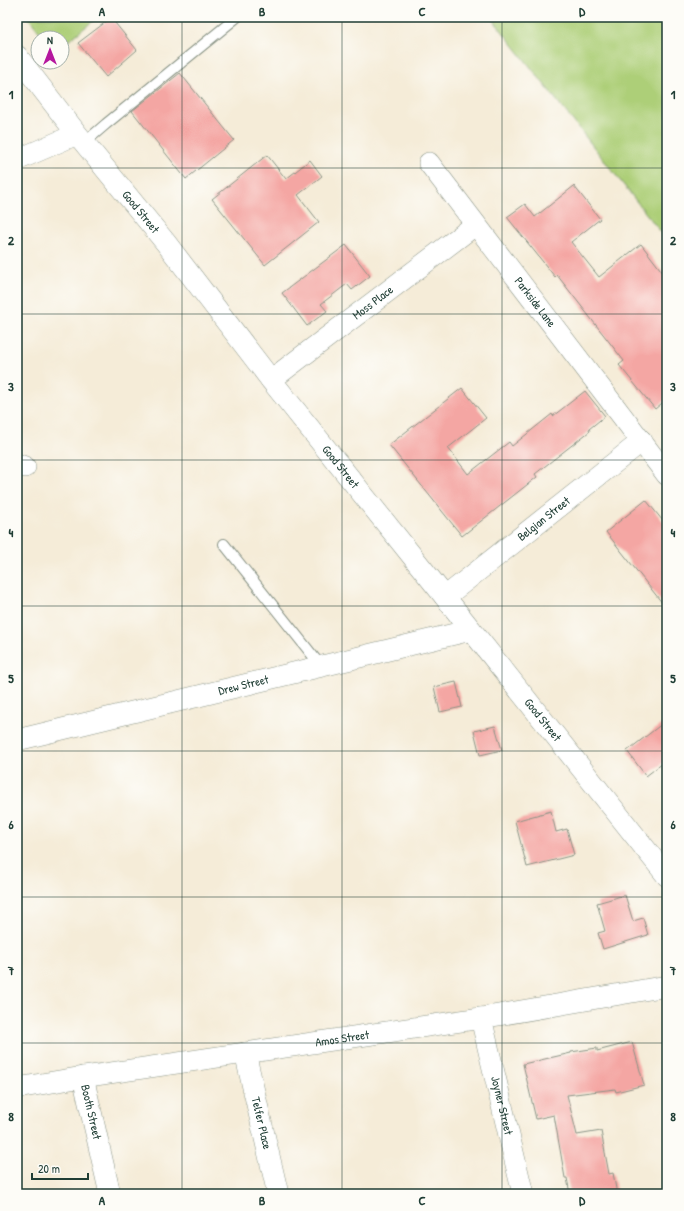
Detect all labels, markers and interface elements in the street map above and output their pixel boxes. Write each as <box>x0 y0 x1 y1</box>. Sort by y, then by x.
text: A <box>99 2 106 20</box>
text: B <box>259 2 266 20</box>
text: C <box>418 2 426 20</box>
text: D <box>579 2 586 20</box>
north arrow <box>30 30 70 70</box>
text: N <box>47 33 53 47</box>
text: 1 <box>9 85 14 103</box>
text: 1 <box>671 85 676 103</box>
street label: Good Street <box>118 187 164 237</box>
text: 2 <box>8 231 15 249</box>
text: 2 <box>670 231 677 249</box>
street label: Parkside Lane <box>511 273 560 331</box>
street label: Moss Place <box>349 281 397 323</box>
text: 3 <box>8 377 14 395</box>
text: 3 <box>670 377 676 395</box>
street label: Good Street <box>318 441 364 492</box>
street label: Belgian Street <box>513 492 574 545</box>
text: 4 <box>9 523 14 541</box>
text: 4 <box>671 523 676 541</box>
text: 5 <box>8 669 14 687</box>
text: 5 <box>670 669 676 687</box>
street label: Drew Street <box>216 670 271 699</box>
street label: Good Street <box>521 694 566 746</box>
text: 6 <box>8 815 14 833</box>
text: 6 <box>670 815 676 833</box>
text: 7 <box>7 961 15 979</box>
text: 7 <box>669 961 677 979</box>
street label: Amos Street <box>314 1026 371 1050</box>
street label: Joyner Street <box>487 1074 518 1137</box>
street label: Booth Street <box>77 1083 106 1142</box>
street label: Telfer Place <box>248 1095 276 1151</box>
text: 8 <box>8 1107 14 1125</box>
text: 8 <box>670 1107 676 1125</box>
scale bar <box>32 1155 88 1181</box>
text: 20 m <box>38 1160 60 1177</box>
text: A <box>99 1191 106 1209</box>
text: B <box>259 1191 266 1209</box>
text: C <box>418 1191 426 1209</box>
text: D <box>579 1191 586 1209</box>

